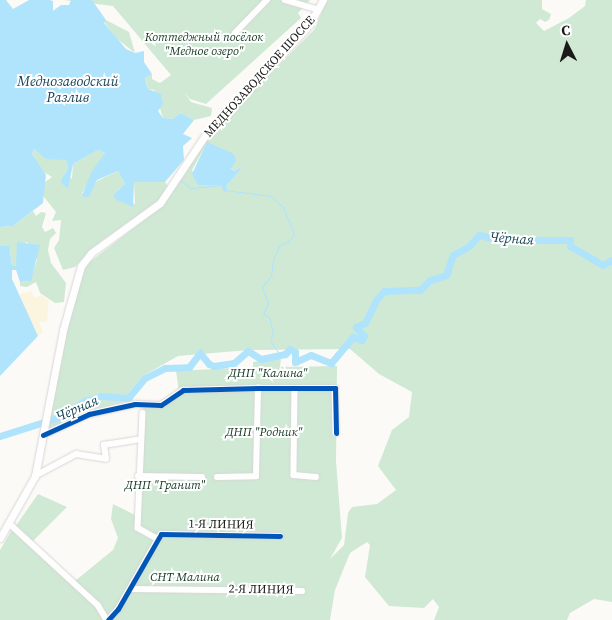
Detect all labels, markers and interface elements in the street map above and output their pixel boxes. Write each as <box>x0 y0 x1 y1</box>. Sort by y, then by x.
street label: МЕДНОЗАВОДСКОЕ ШОССЕ <box>202 13 318 141</box>
north arrow <box>542 20 592 70</box>
text: С <box>560 20 571 40</box>
park label: Коттеджный посёлок "Медное озеро" <box>145 31 263 59</box>
water label: Меднозаводский Разлив <box>17 73 119 105</box>
water label: Чёрная <box>489 228 535 248</box>
park label: ДНП "Калина" <box>228 367 308 381</box>
water label: Чёрная <box>53 391 101 425</box>
park label: ДНП "Родник" <box>225 426 303 440</box>
park label: ДНП "Гранит" <box>125 479 205 493</box>
street label: 1-Я ЛИНИЯ <box>188 517 254 533</box>
park label: СНТ Малина <box>150 571 220 585</box>
street label: 2-Я ЛИНИЯ <box>228 582 294 598</box>

